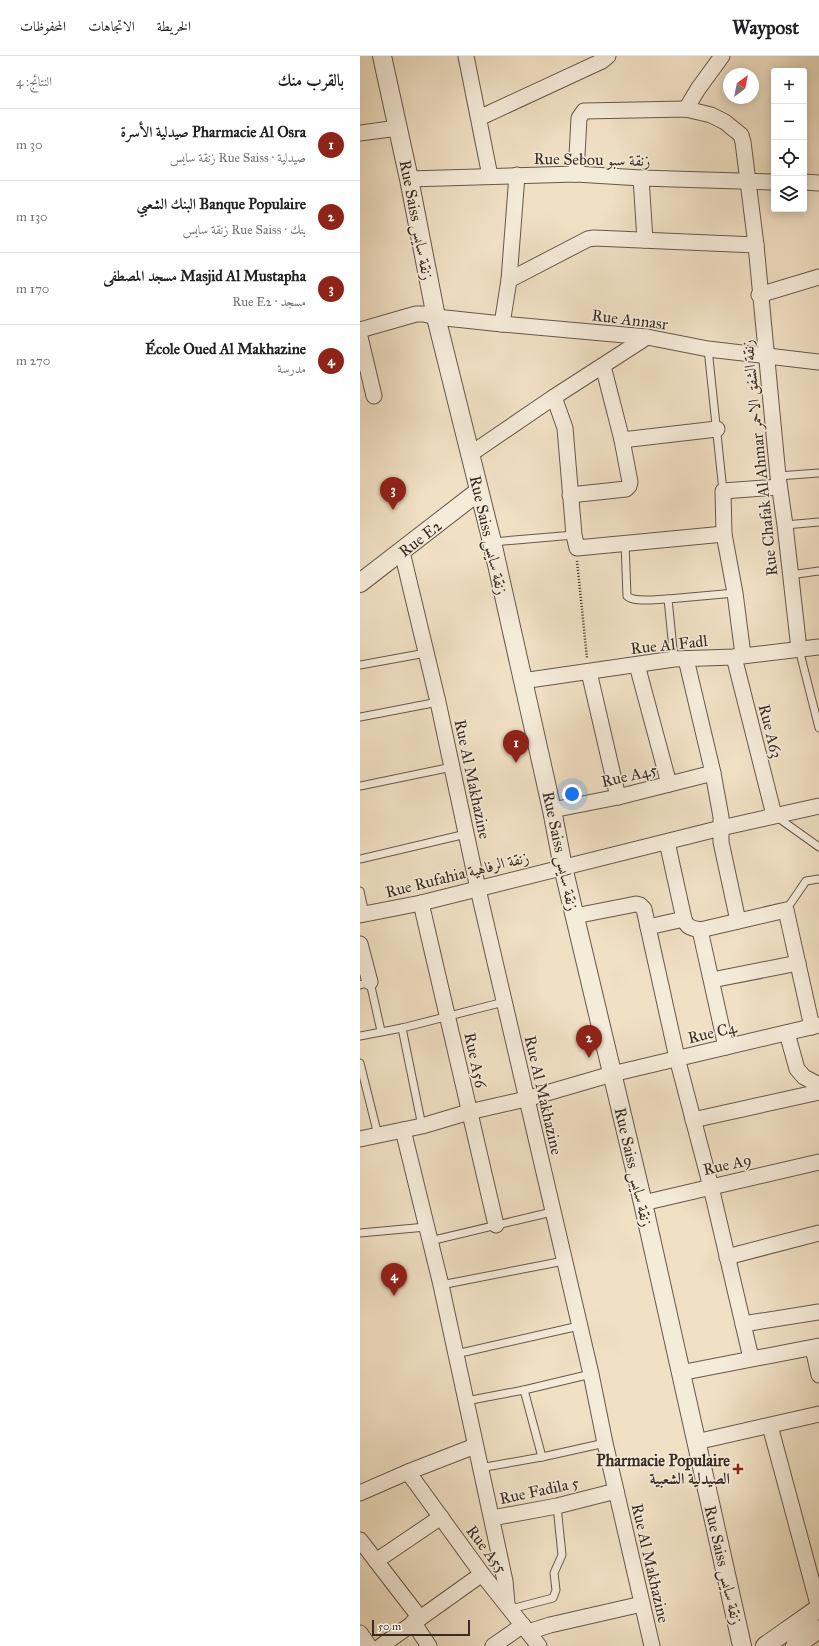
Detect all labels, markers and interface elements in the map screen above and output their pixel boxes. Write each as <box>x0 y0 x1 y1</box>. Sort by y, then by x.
text: Waypost <box>732 16 799 39</box>
text: المحفوظات <box>20 18 66 35</box>
text: الاتجاهات <box>88 18 135 35</box>
text: الخريطة <box>157 18 191 35</box>
north arrow <box>723 68 759 104</box>
map controls <box>771 68 807 212</box>
button: + <box>771 68 807 104</box>
text: بالقرب منك <box>278 70 344 91</box>
text: النتائج: 4 <box>16 74 52 90</box>
button: − <box>771 104 807 140</box>
text: Pharmacie Al Osra صيدلية الأسرة <box>121 123 306 141</box>
text: 30 m <box>16 137 43 153</box>
text: 1 <box>328 137 334 153</box>
button: locate <box>771 140 807 176</box>
street label: Rue Sebou زنقة سبو <box>533 149 651 171</box>
text: صيدلية · Rue Saiss زنقة سايس <box>170 150 306 166</box>
street label: Rue Saiss زنقة سايس <box>395 158 437 282</box>
button: layers <box>771 176 807 212</box>
text: Banque Populaire البنك الشعبي <box>137 195 306 213</box>
text: 130 m <box>16 209 48 225</box>
text: 2 <box>328 209 334 225</box>
text: بنك · Rue Saiss زنقة سايس <box>182 222 306 238</box>
text: Masjid Al Mustapha مسجد المصطفى <box>103 267 306 285</box>
text: 170 m <box>16 281 49 297</box>
text: 3 <box>328 281 334 297</box>
text: مسجد · Rue E2 <box>232 294 306 310</box>
street label: Rue Annasr <box>591 305 669 334</box>
street label: Rue Chafak Al Ahmar زنقة الشفق الاحمر <box>738 339 782 577</box>
text: École Oued Al Makhazine <box>145 340 306 358</box>
text: 270 m <box>16 353 50 369</box>
text: 4 <box>327 353 335 369</box>
text: مدرسة <box>277 361 306 377</box>
street label: Rue Saiss زنقة سايس <box>465 474 511 597</box>
pin: 3 <box>380 477 406 510</box>
street label: Rue E2 <box>395 516 446 561</box>
street label: Rue Al Fadl <box>630 631 709 658</box>
street label: Rue A63 <box>755 702 786 760</box>
street label: Rue Al Makhazine <box>451 718 495 841</box>
pin: 1 <box>503 730 529 763</box>
street label: Rue A45 <box>599 760 660 791</box>
your location <box>562 784 582 804</box>
street label: Rue Saiss زنقة سايس <box>538 790 582 913</box>
street label: Rue Rufahia زنقة الرفاهية <box>383 847 531 902</box>
street label: Rue C4 <box>686 1017 739 1047</box>
pin: 2 <box>576 1025 602 1058</box>
street label: Rue A56 <box>460 1031 491 1090</box>
street label: Rue Al Makhazine <box>521 1034 567 1157</box>
street label: Rue Saiss زنقة سايس <box>610 1106 656 1229</box>
street label: Rue A9 <box>701 1150 753 1179</box>
pin: 4 <box>381 1263 407 1296</box>
place label: Pharmacie Populaire الصيدلية الشعبية <box>596 1451 730 1488</box>
marker: Pharmacie Populaire الصيدلية الشعبية <box>733 1464 743 1474</box>
street label: Rue Fadila 5 <box>498 1473 581 1508</box>
street label: Rue Al Makhazine <box>628 1502 674 1625</box>
street label: Rue Saiss زنقة سايس <box>700 1504 746 1627</box>
street label: Rue A55 <box>462 1521 511 1578</box>
scale bar <box>372 1618 470 1637</box>
text: 50 m <box>378 1620 401 1633</box>

